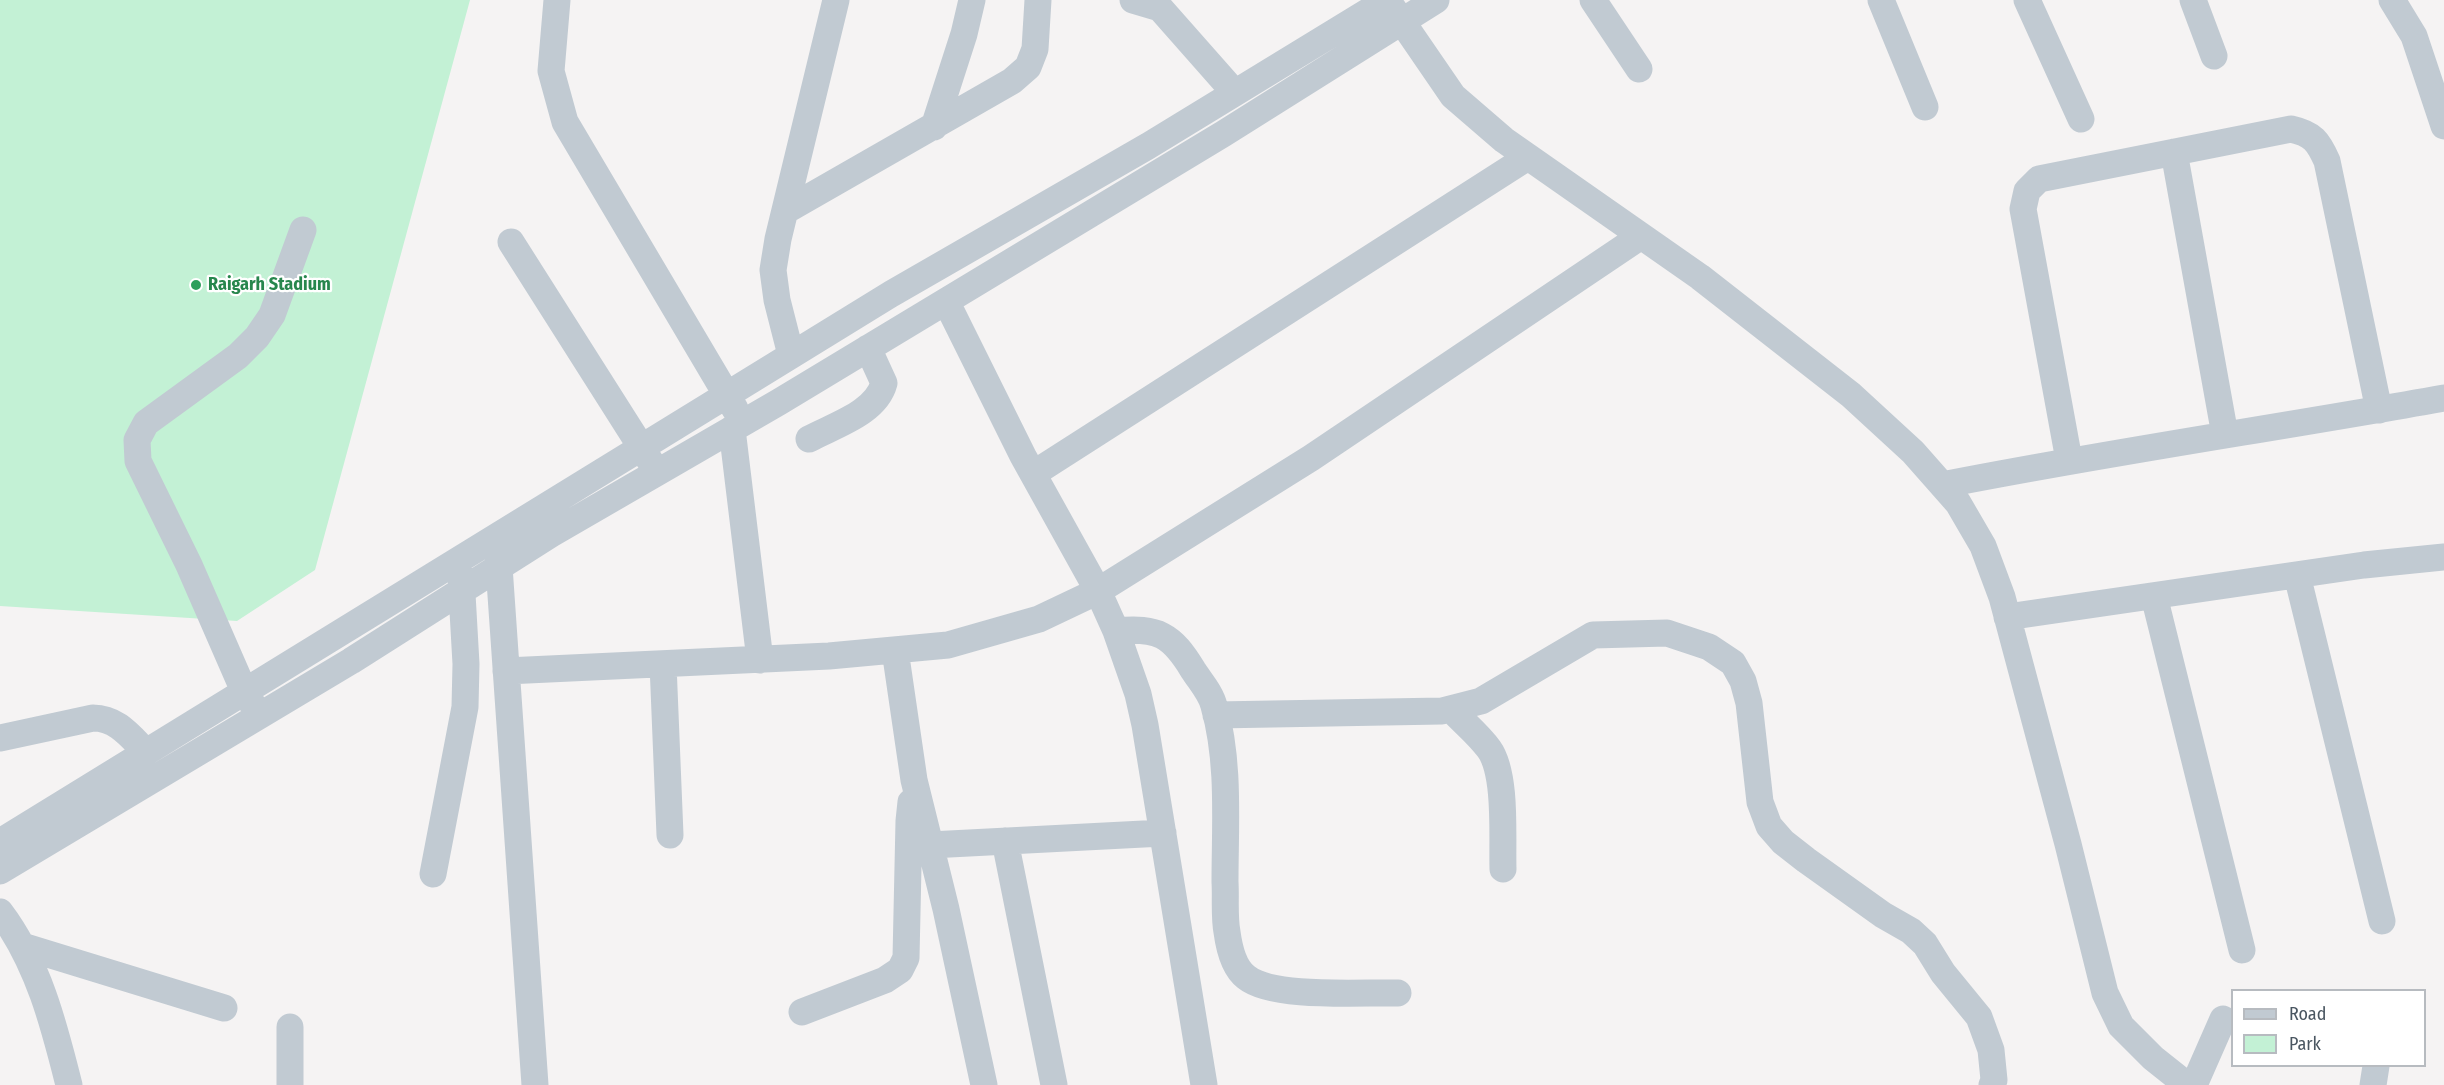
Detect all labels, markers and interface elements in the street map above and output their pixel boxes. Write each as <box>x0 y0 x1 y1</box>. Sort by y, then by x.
place label: Raigarh Stadium <box>208 274 331 296</box>
marker: Raigarh Stadium <box>189 278 203 292</box>
legend <box>2231 989 2426 1067</box>
text: Road <box>2289 1003 2326 1025</box>
text: Park <box>2289 1033 2321 1055</box>

